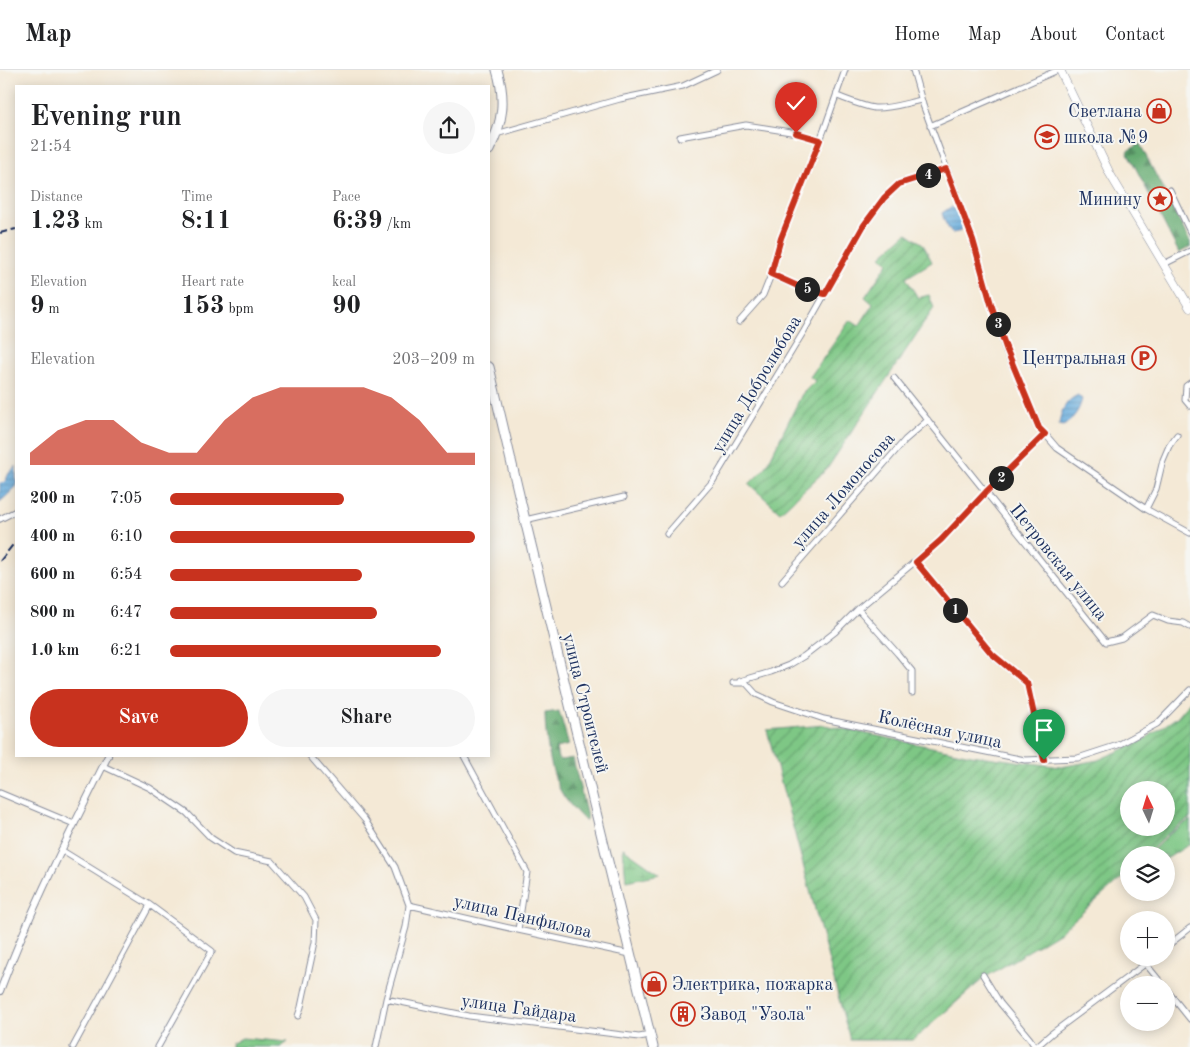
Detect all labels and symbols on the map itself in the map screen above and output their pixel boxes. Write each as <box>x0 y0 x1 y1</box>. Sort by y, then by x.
pin <box>775 82 817 133</box>
shop icon: Светлана <box>1146 98 1172 124</box>
place label: Светлана <box>1068 103 1142 121</box>
school or university icon: школа №9 <box>1034 124 1060 150</box>
place label: школа №9 <box>1064 129 1148 147</box>
pin: 4 <box>916 162 940 188</box>
place icon: Минину <box>1147 186 1173 212</box>
place label: Минину <box>1078 191 1142 209</box>
pin: 5 <box>794 276 820 302</box>
pin: 3 <box>986 312 1010 336</box>
street label: улица Добролюбова <box>709 313 805 456</box>
parking icon: Центральная <box>1131 345 1157 371</box>
place label: Центральная <box>1022 350 1126 368</box>
street label: улица Ломоносова <box>789 429 899 552</box>
pin: 2 <box>988 466 1014 490</box>
street label: Петровская улица <box>1006 501 1111 624</box>
pin: 1 <box>942 598 968 622</box>
street label: улица Строителей <box>559 631 611 775</box>
street label: Колёсная улица <box>876 708 1004 752</box>
pin <box>1023 709 1065 760</box>
north arrow <box>1120 781 1175 836</box>
street label: улица Панфилова <box>452 892 594 943</box>
shop icon: Электрика, пожарка <box>641 971 667 997</box>
place label: Электрика, пожарка <box>672 976 833 994</box>
street label: улица Гайдара <box>460 992 578 1026</box>
building icon: Завод "Узола" <box>670 1001 696 1027</box>
place label: Завод "Узола" <box>700 1006 812 1024</box>

